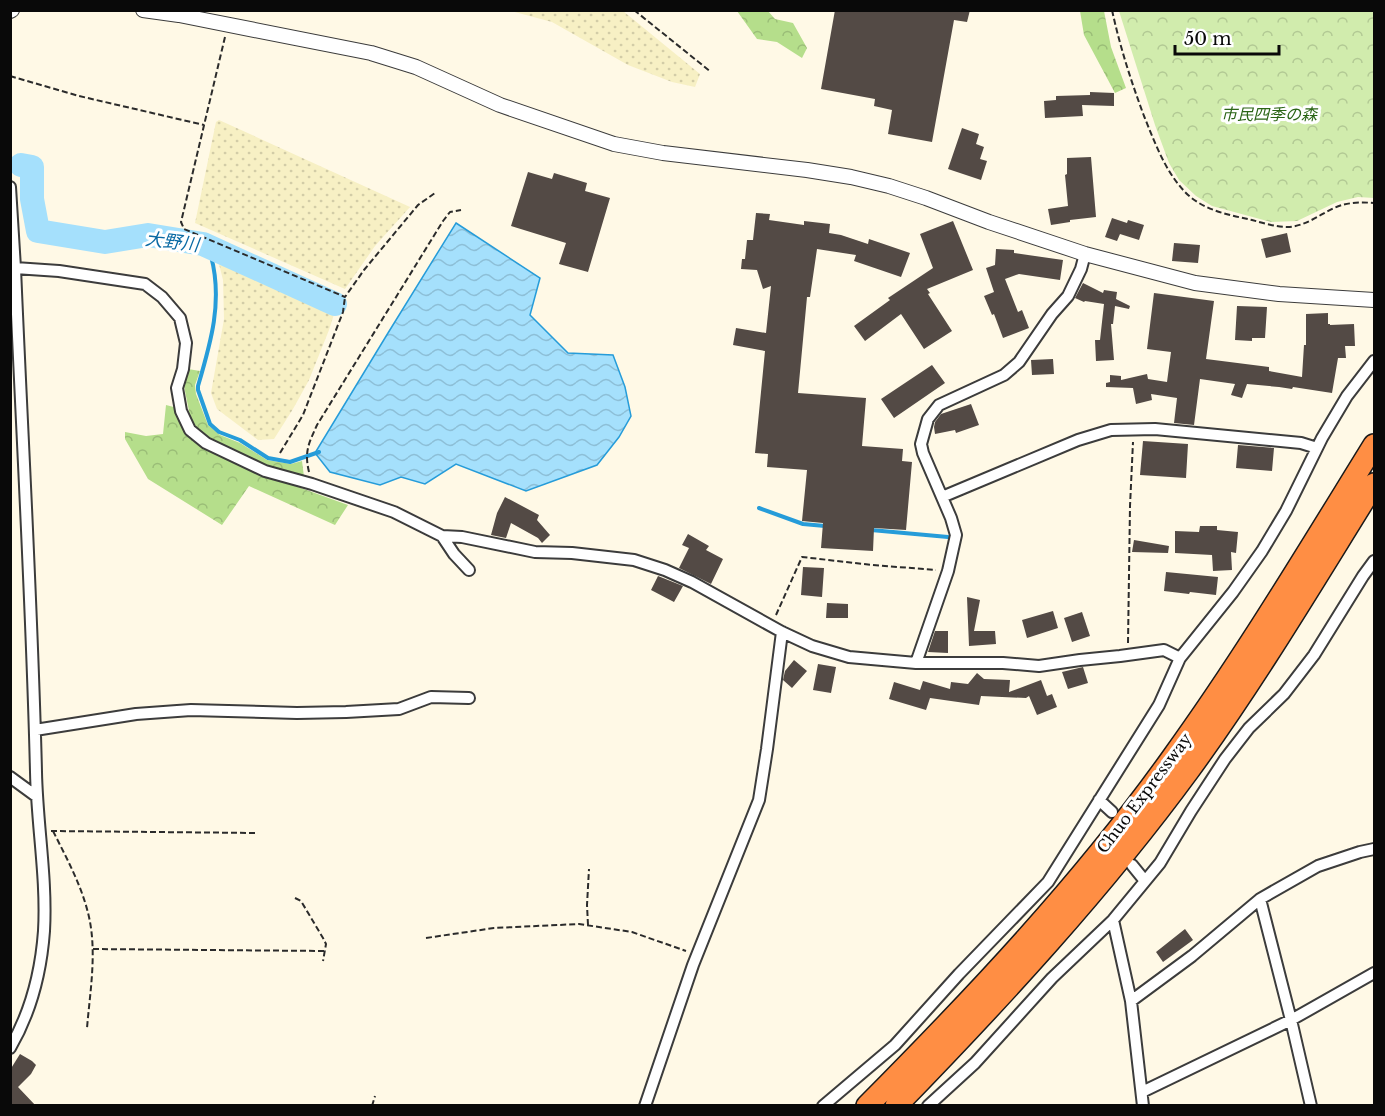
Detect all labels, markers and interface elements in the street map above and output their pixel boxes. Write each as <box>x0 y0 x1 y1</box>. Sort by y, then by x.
scale bar <box>1175 18 1278 56</box>
text: 50 m <box>1184 28 1232 50</box>
park label: 市民四季の森 <box>1221 104 1319 124</box>
water label: 大野川 <box>144 228 202 256</box>
street label: Chuo Expressway <box>1092 728 1196 857</box>

